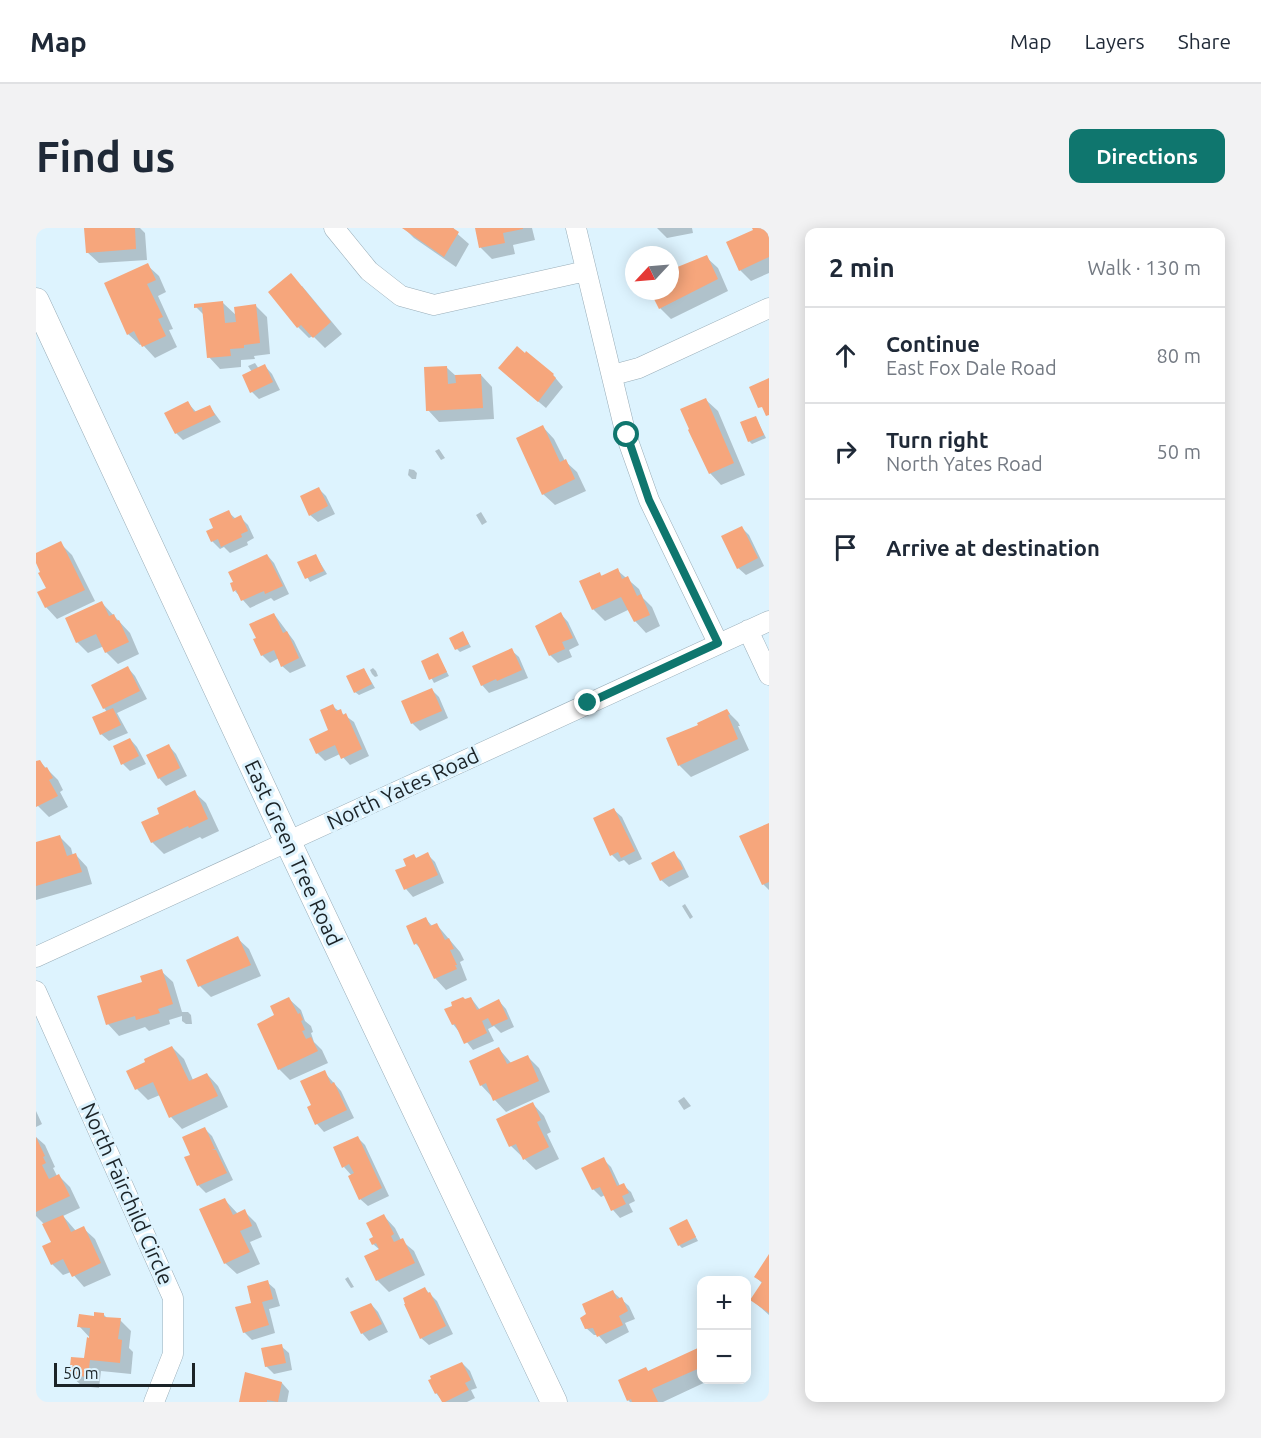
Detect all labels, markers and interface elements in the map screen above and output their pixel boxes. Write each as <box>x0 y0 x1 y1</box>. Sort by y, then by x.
text: Map <box>30 26 87 57</box>
text: Map <box>1010 29 1051 53</box>
text: Layers <box>1084 29 1145 53</box>
text: Share <box>1178 29 1231 53</box>
button: Directions <box>1069 129 1225 183</box>
text: Find us <box>36 133 175 180</box>
north arrow <box>625 246 679 300</box>
text: 2 min <box>829 253 895 282</box>
text: Walk · 130 m <box>1088 256 1201 279</box>
text: Continue <box>886 331 980 356</box>
icon: ahead <box>829 339 862 372</box>
text: 80 m <box>1157 344 1201 367</box>
text: East Fox Dale Road <box>886 356 1057 379</box>
route start <box>613 421 639 447</box>
text: Turn right <box>886 427 988 452</box>
icon: right <box>829 435 862 468</box>
text: 50 m <box>1157 440 1201 463</box>
text: North Yates Road <box>886 452 1043 475</box>
icon: arrive <box>829 531 862 564</box>
text: Arrive at destination <box>886 535 1100 560</box>
route end <box>574 689 600 715</box>
street label: North Yates Road <box>323 742 482 834</box>
street label: East Green Tree Road <box>240 756 347 949</box>
street label: North Fairchild Circle <box>77 1099 179 1288</box>
map controls <box>697 1276 751 1384</box>
button: + <box>697 1276 751 1330</box>
button: − <box>697 1330 751 1384</box>
scale bar <box>54 1360 195 1388</box>
text: 50 m <box>63 1364 99 1382</box>

